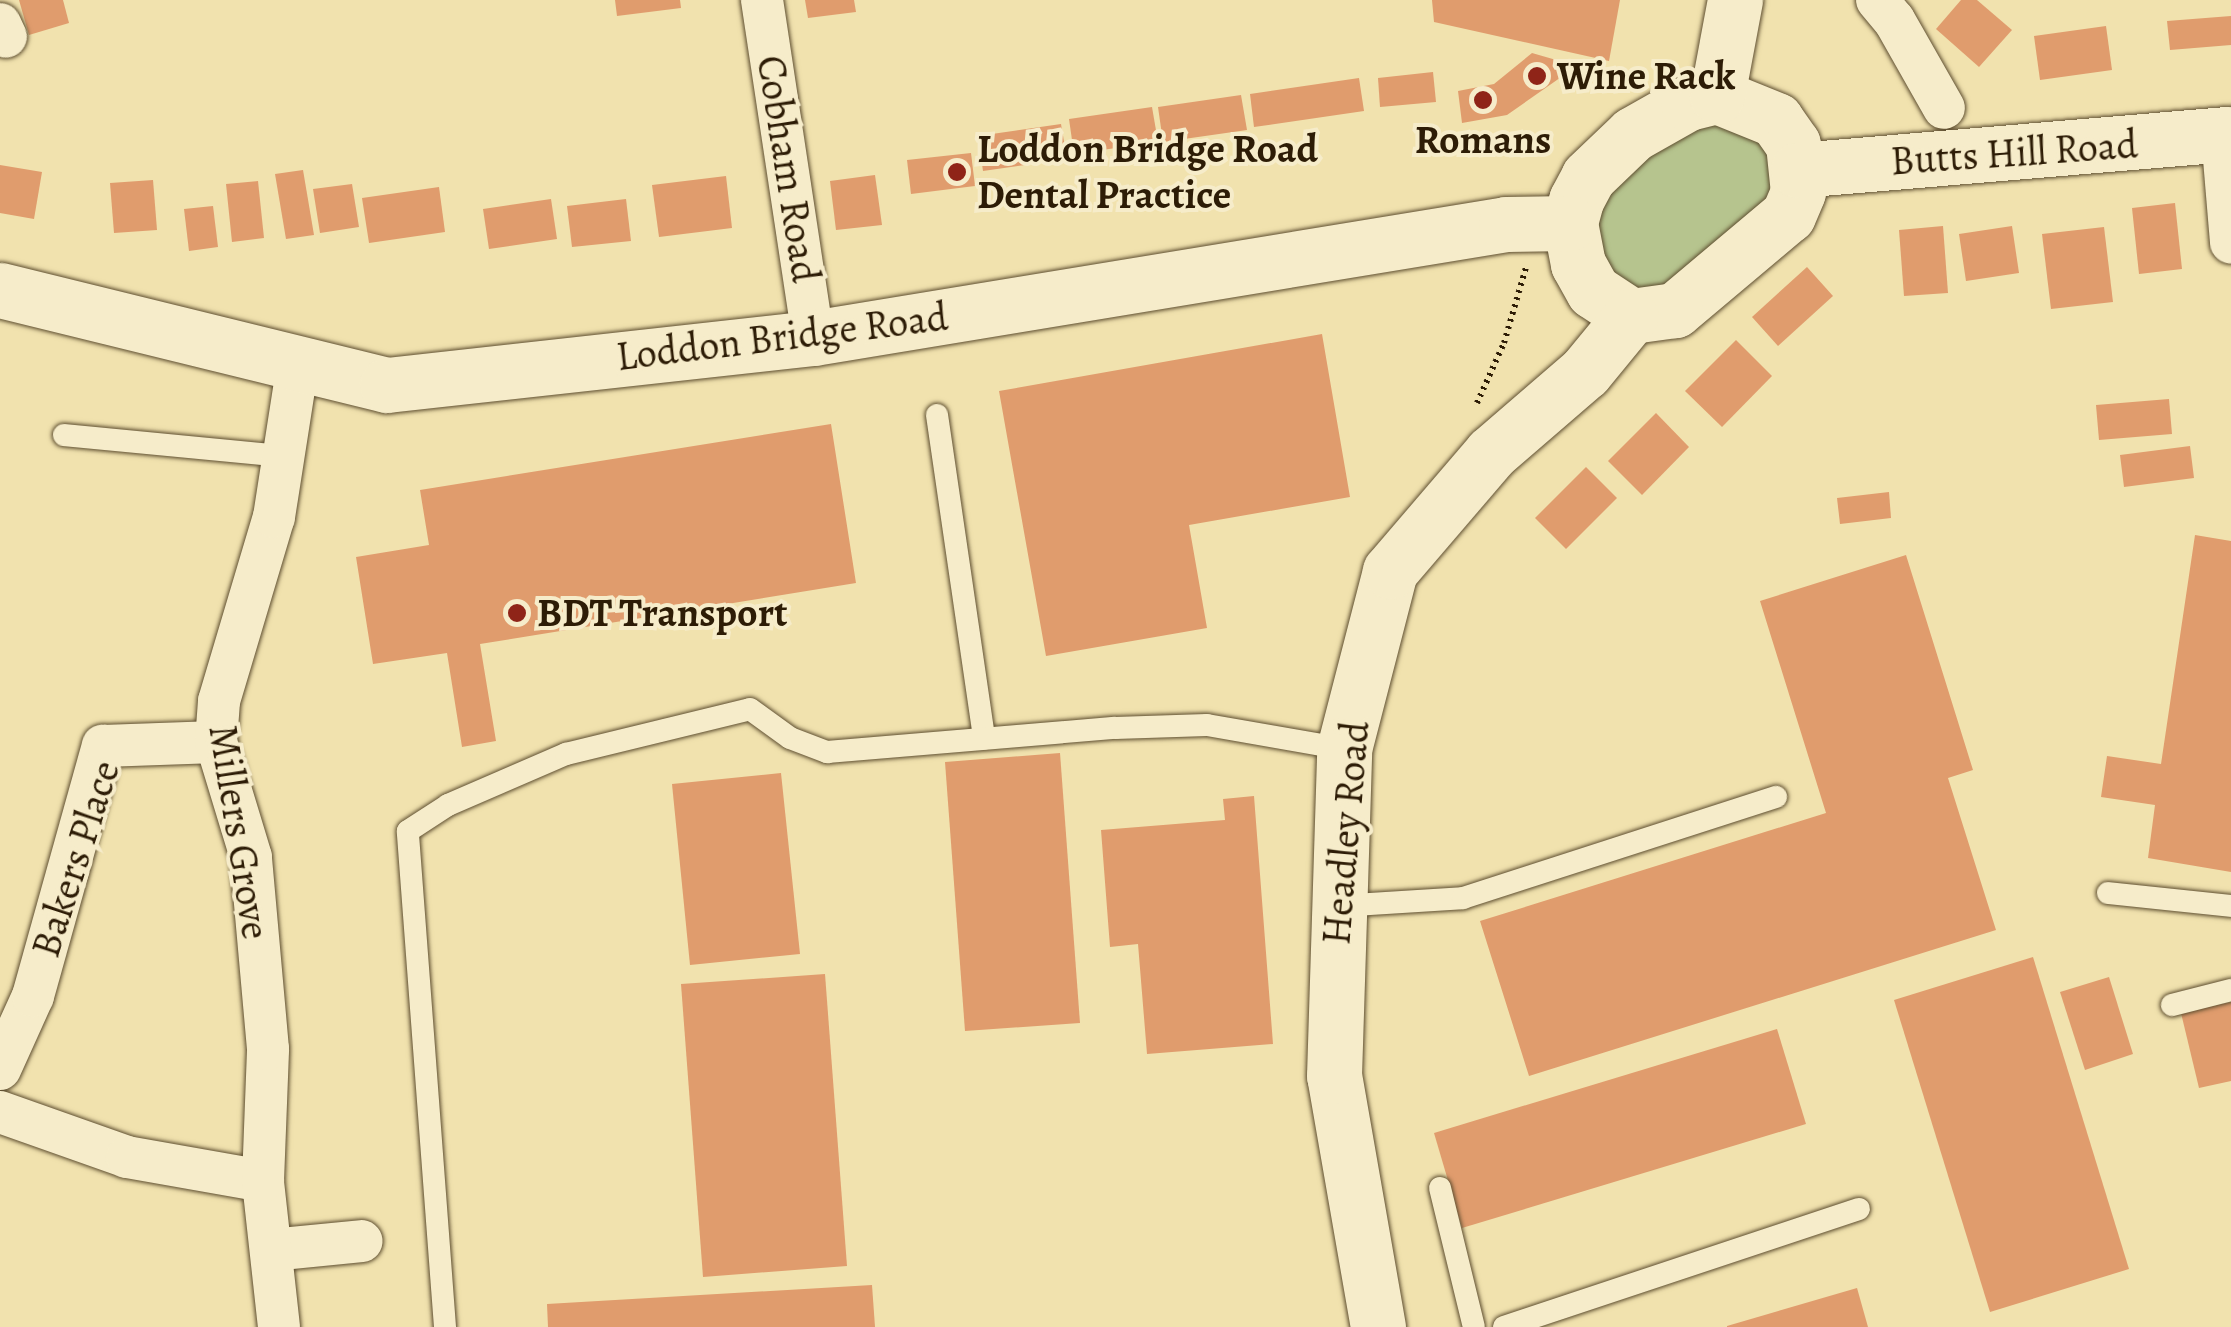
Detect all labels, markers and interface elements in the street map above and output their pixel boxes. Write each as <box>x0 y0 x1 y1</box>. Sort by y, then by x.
street label: Cobham Road <box>746 52 830 286</box>
place label: Wine Rack <box>1557 52 1735 100</box>
marker: Wine Rack <box>1526 65 1548 87</box>
marker: Romans <box>1472 89 1494 111</box>
place label: Romans <box>1415 116 1551 164</box>
street label: Butts Hill Road <box>1889 120 2139 186</box>
place label: Loddon Bridge Road Dental Practice <box>977 125 1318 219</box>
marker: Loddon Bridge Road Dental Practice <box>946 161 968 183</box>
street label: Loddon Bridge Road <box>613 293 951 381</box>
place label: BDT Transport <box>537 589 787 637</box>
marker: BDT Transport <box>506 602 528 624</box>
street label: Headley Road <box>1312 719 1380 947</box>
street label: Millers Grove <box>198 721 280 943</box>
street label: Bakers Place <box>22 755 130 963</box>

